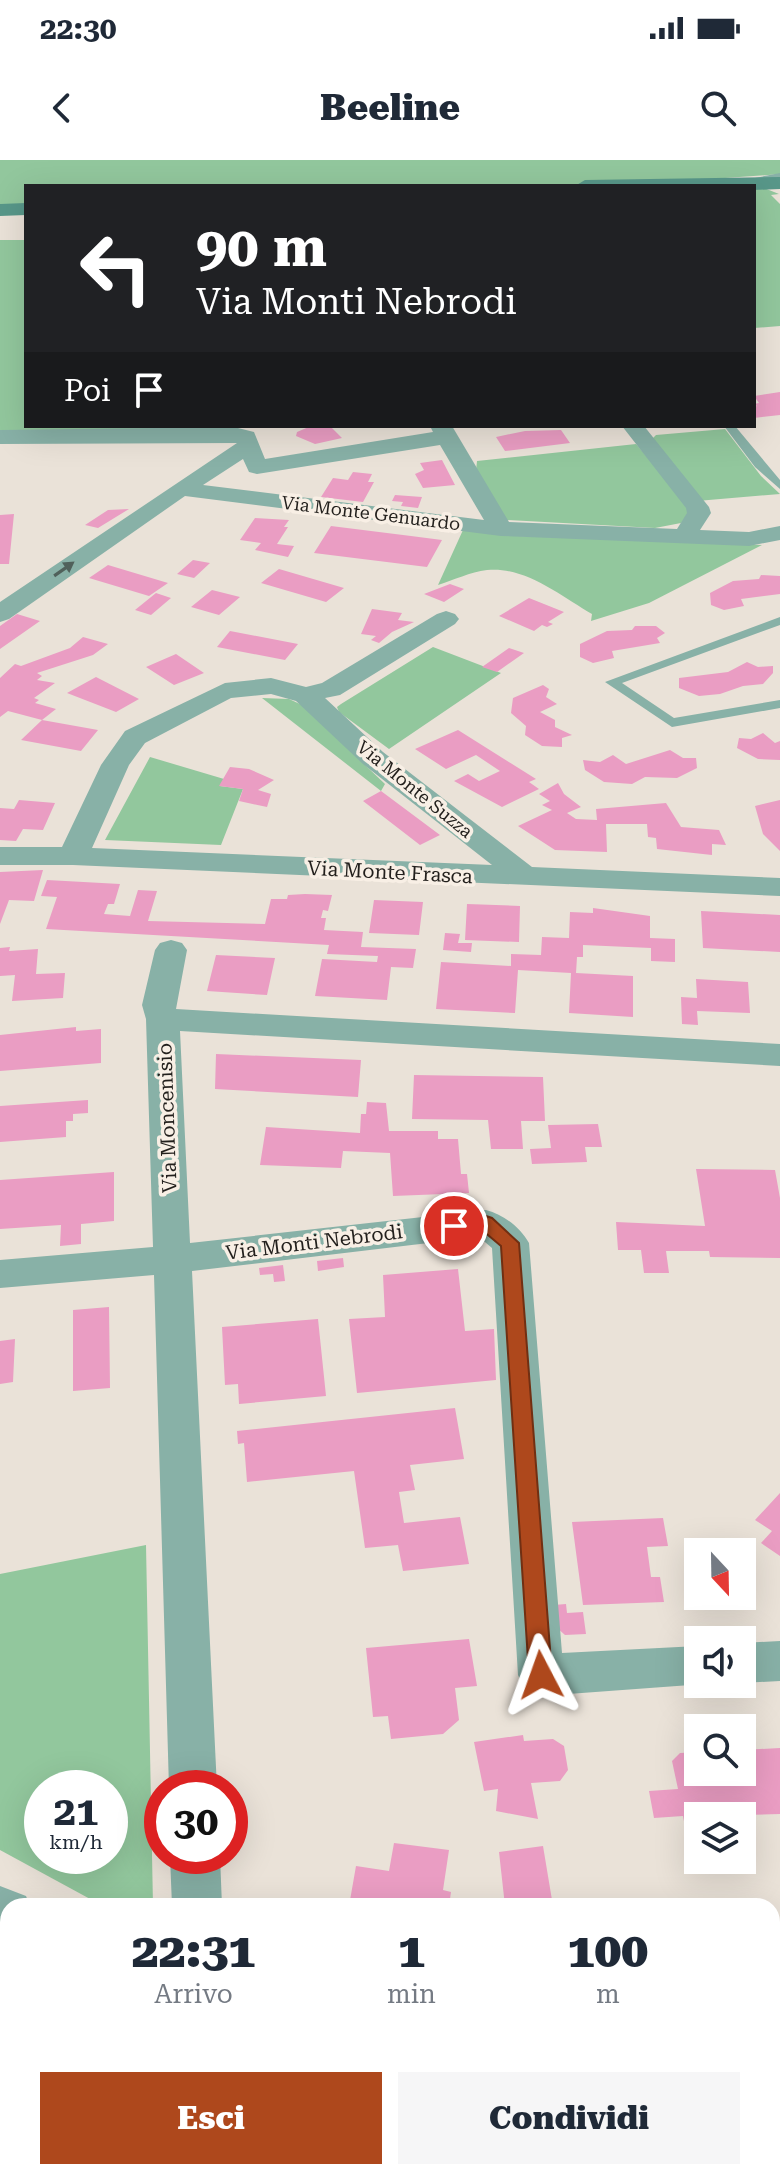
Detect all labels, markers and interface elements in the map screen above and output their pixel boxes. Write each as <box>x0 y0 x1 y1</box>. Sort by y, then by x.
text: 22:30 <box>40 11 117 46</box>
icon: back <box>40 86 84 130</box>
icon: search <box>696 86 740 130</box>
text: Beeline <box>320 87 460 129</box>
text: 90 m <box>196 214 327 280</box>
icon: left <box>64 216 168 320</box>
text: Via Monti Nebrodi <box>196 281 517 323</box>
icon: arrive <box>127 368 171 412</box>
text: Poi <box>64 373 111 408</box>
street label: Via Monte Genuardo <box>281 492 461 534</box>
one-way arrow <box>54 562 75 577</box>
street label: Via Monte Suzza <box>353 736 477 842</box>
street label: Via Monte Frasca <box>307 856 474 888</box>
street label: Via Moncenisio <box>152 1043 182 1193</box>
pin <box>420 1192 488 1260</box>
icon: arrive <box>432 1204 476 1248</box>
street label: Via Monti Nebrodi <box>224 1219 404 1265</box>
north arrow <box>684 1538 756 1610</box>
map controls <box>684 1538 756 1874</box>
button: sound <box>684 1626 756 1698</box>
position arrow <box>499 1633 583 1717</box>
button: search <box>684 1714 756 1786</box>
speed limit sign: 30 <box>144 1770 248 1874</box>
text: 21 <box>54 1788 98 1835</box>
button: layers <box>684 1802 756 1874</box>
text: km/h <box>49 1830 103 1854</box>
text: 22:31 <box>132 1923 255 1979</box>
text: 1 <box>398 1923 425 1979</box>
text: 100 <box>568 1923 648 1979</box>
text: Arrivo <box>154 1979 233 2009</box>
text: min <box>387 1979 436 2009</box>
text: m <box>596 1979 620 2009</box>
button: Esci <box>40 2072 382 2164</box>
button: Condividi <box>398 2072 740 2164</box>

